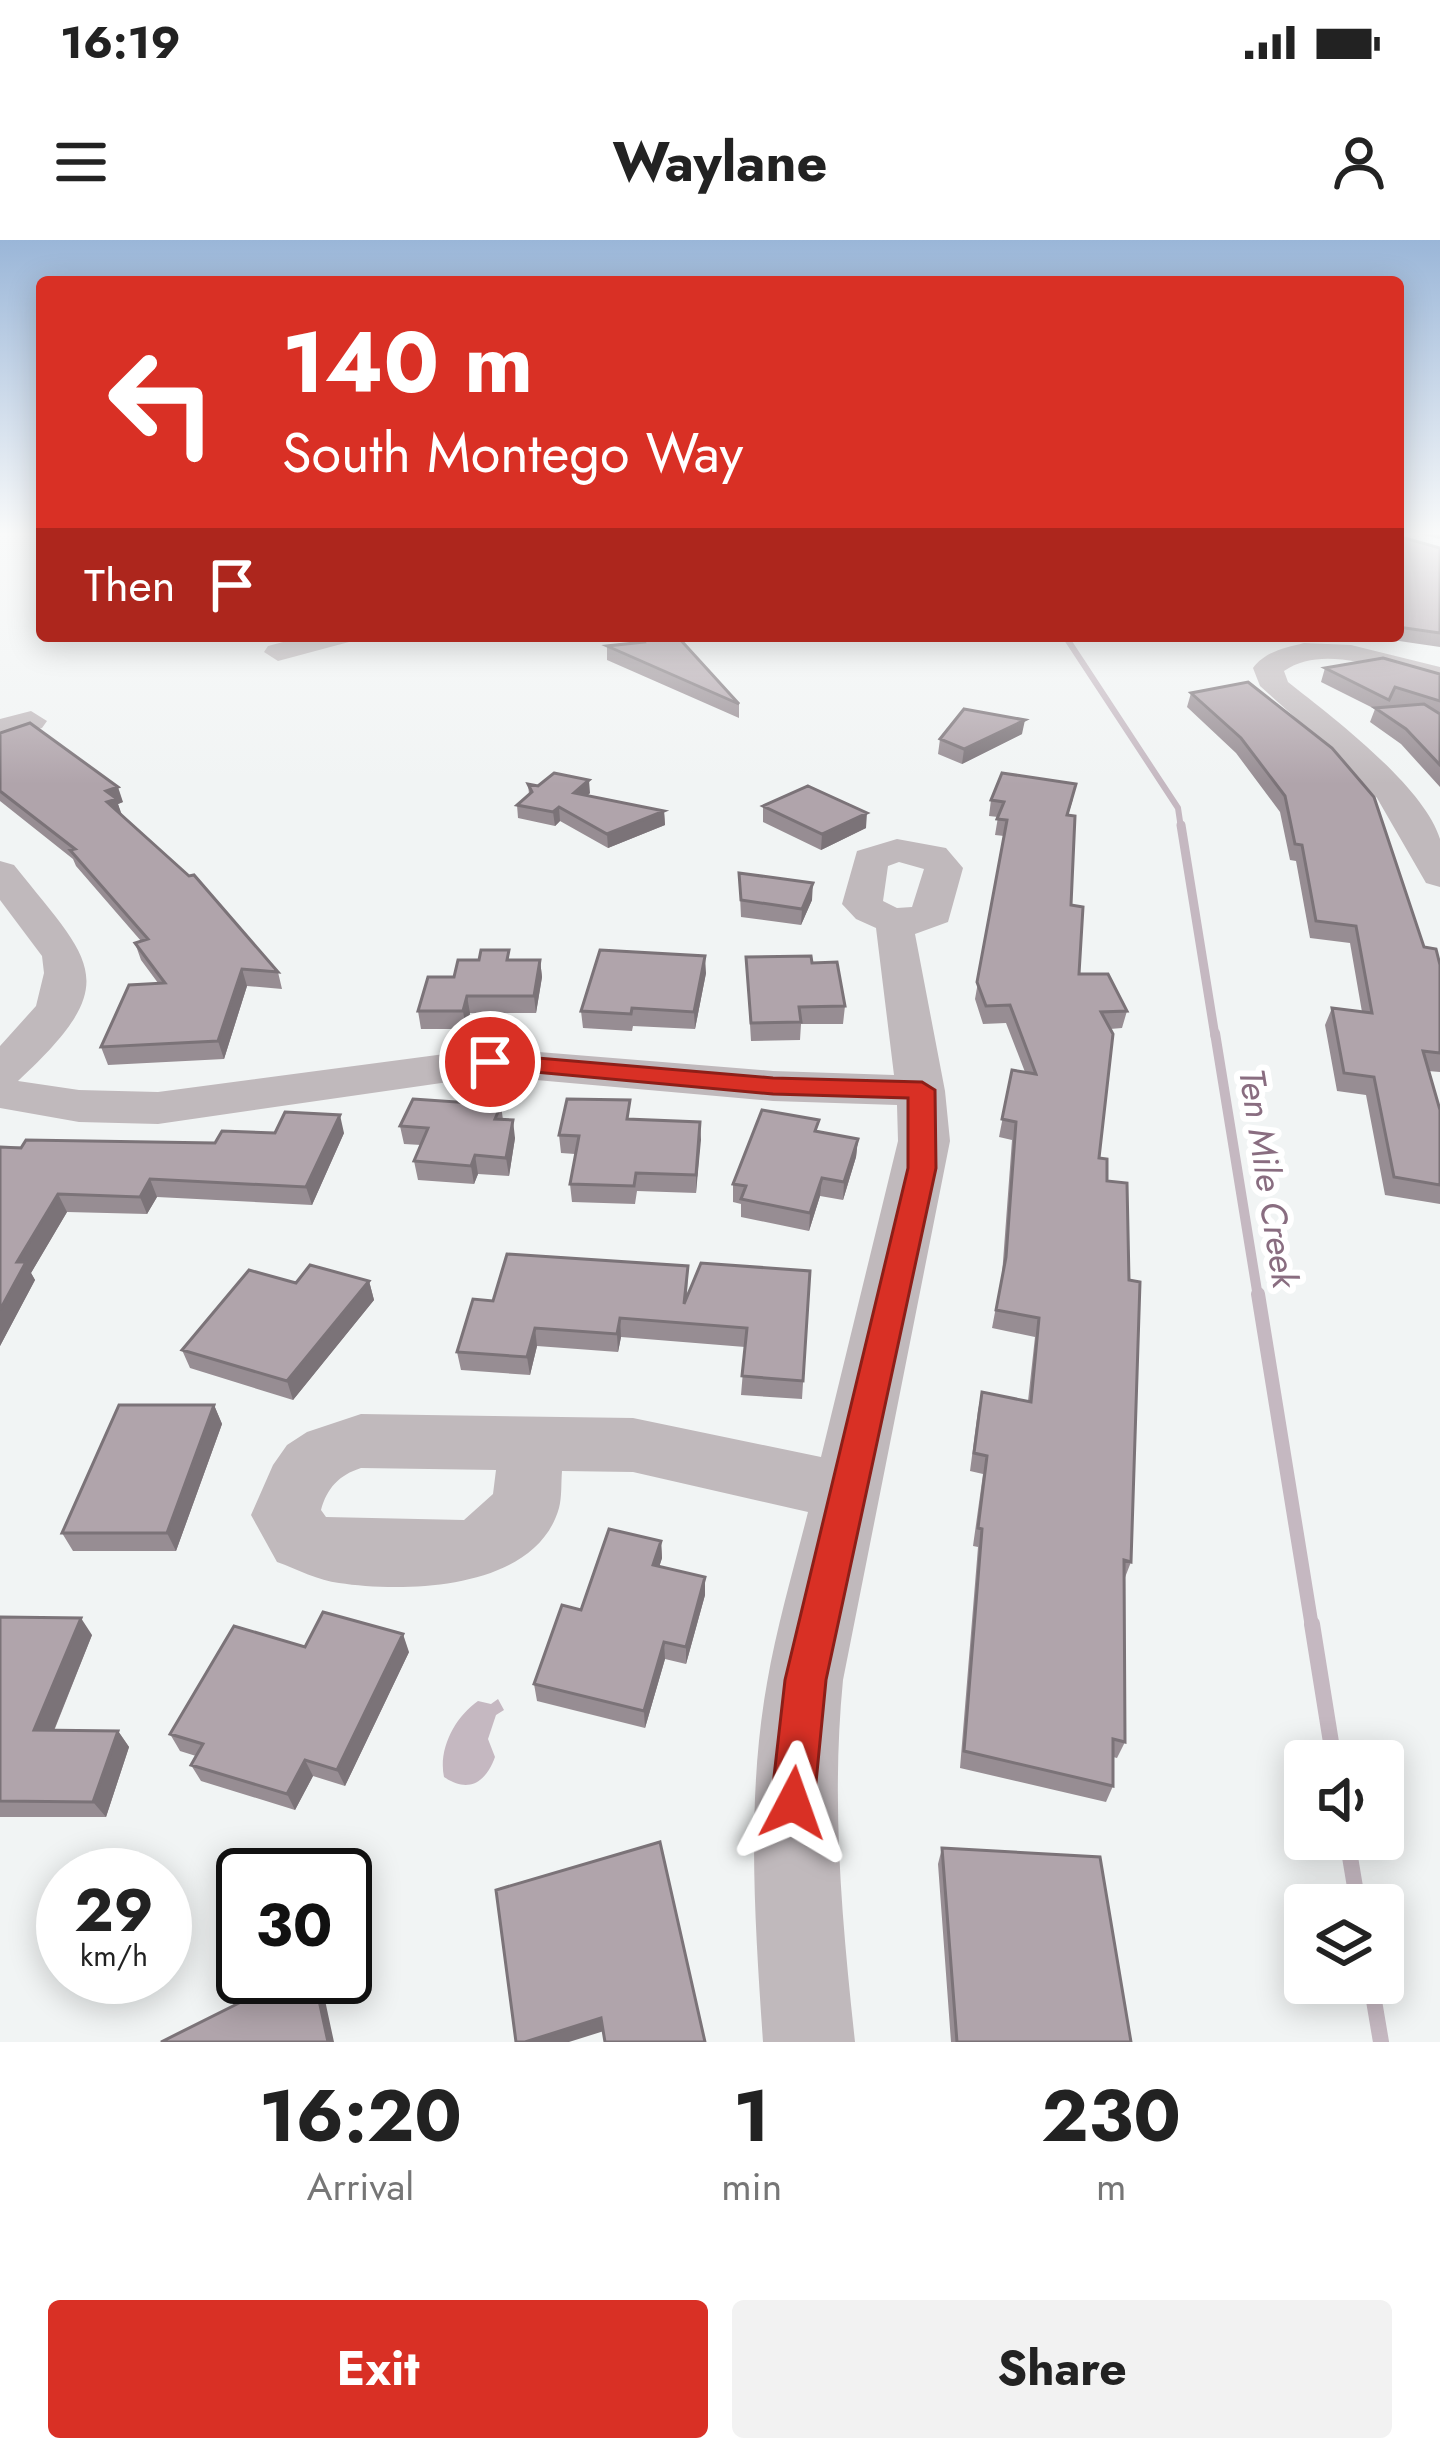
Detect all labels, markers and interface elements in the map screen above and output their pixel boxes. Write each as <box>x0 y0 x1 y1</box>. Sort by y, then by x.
text: 16:19 <box>60 10 181 75</box>
text: Waylane <box>613 123 827 201</box>
icon: menu <box>48 129 114 195</box>
icon: person <box>1326 129 1392 195</box>
text: 140 m <box>282 302 533 424</box>
icon: left <box>84 324 240 480</box>
text: South Montego Way <box>282 414 743 492</box>
icon: arrive <box>199 552 265 618</box>
text: Then <box>84 553 175 618</box>
pin <box>439 1011 541 1113</box>
icon: arrive <box>457 1029 523 1095</box>
water label: Ten Mile Creek <box>1226 1065 1312 1293</box>
position arrow <box>730 1740 856 1866</box>
map controls <box>1284 1740 1404 2004</box>
button: sound <box>1284 1740 1404 1860</box>
speed limit sign: 30 <box>216 1848 372 2004</box>
text: 29 <box>74 1867 154 1954</box>
button: layers <box>1284 1884 1404 2004</box>
text: km/h <box>80 1934 148 1977</box>
text: 16:20 <box>259 2064 462 2168</box>
text: 1 <box>733 2064 770 2168</box>
text: 230 <box>1041 2064 1181 2168</box>
text: Arrival <box>307 2158 414 2215</box>
text: min <box>721 2158 782 2215</box>
text: m <box>1096 2158 1126 2215</box>
button: Exit <box>48 2300 708 2438</box>
button: Share <box>732 2300 1392 2438</box>

